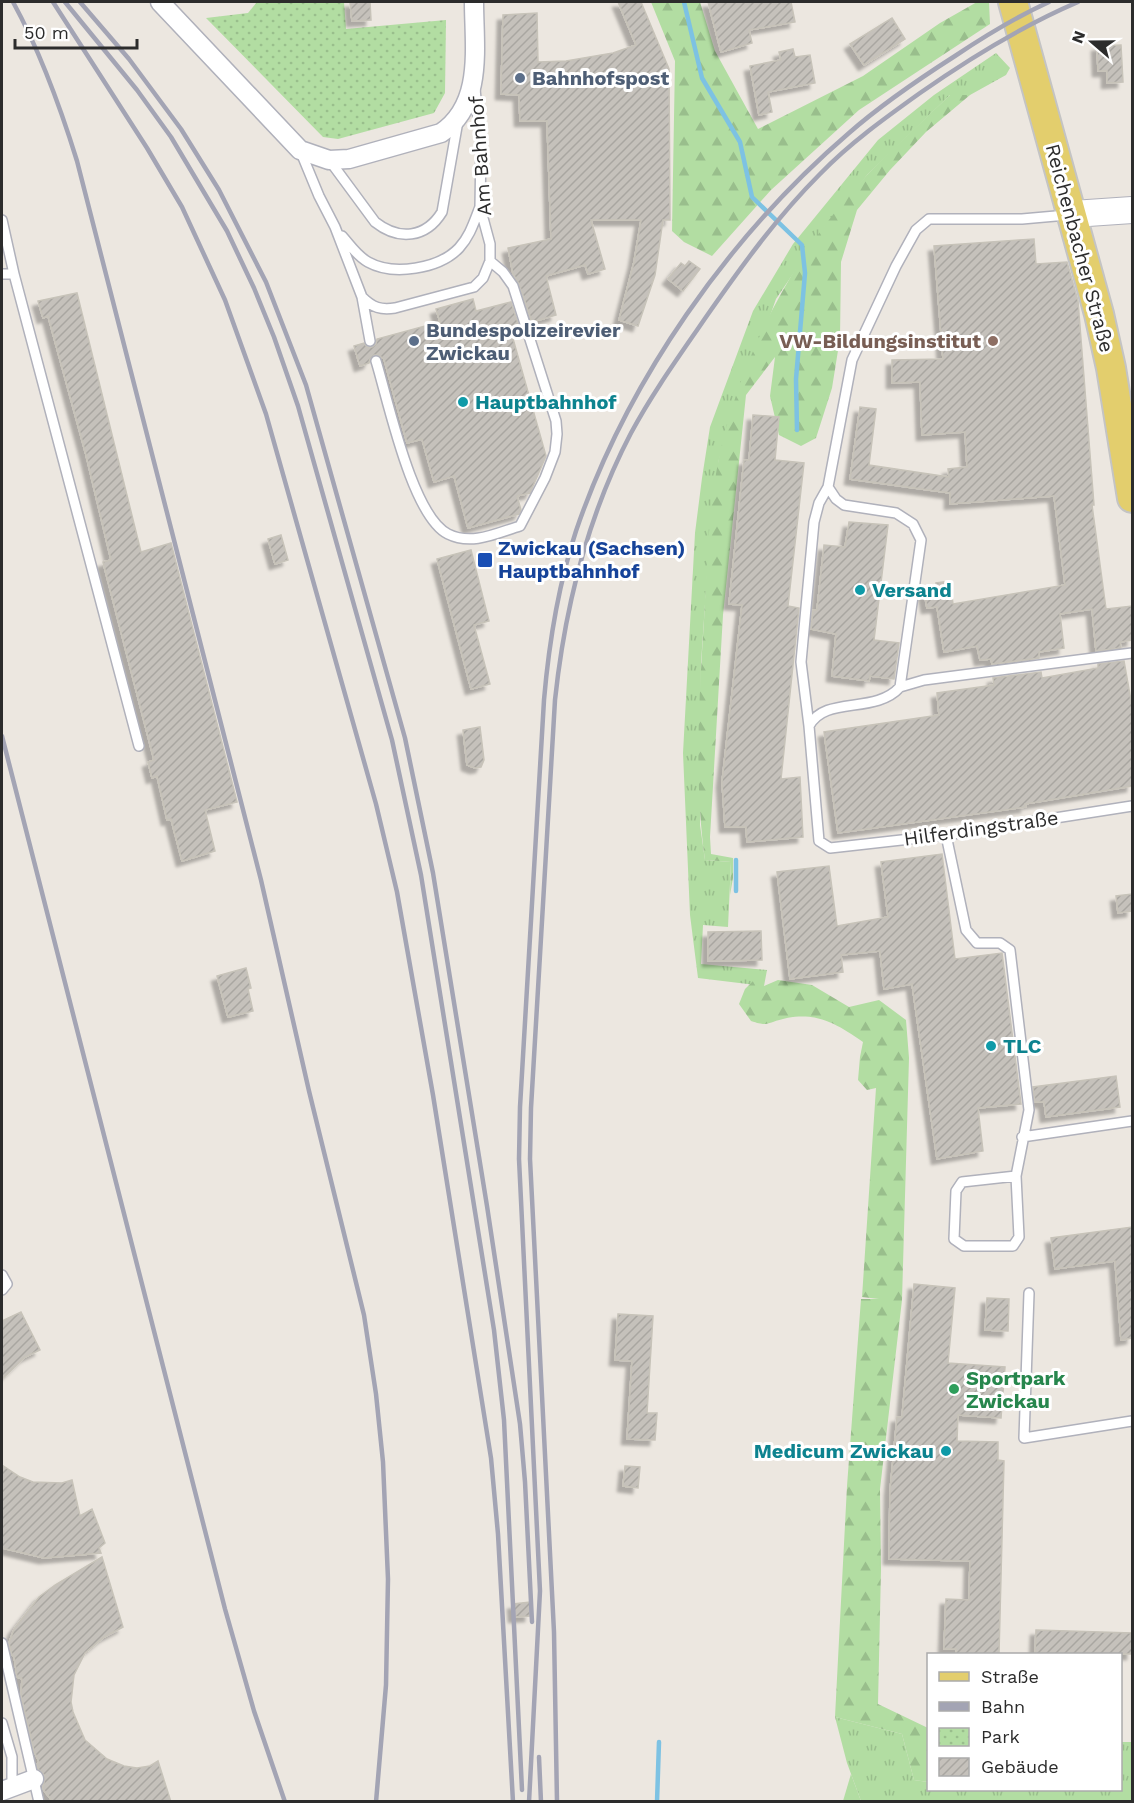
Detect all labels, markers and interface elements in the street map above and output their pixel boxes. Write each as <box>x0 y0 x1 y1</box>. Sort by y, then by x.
scale bar <box>15 12 136 50</box>
north arrow <box>1062 12 1122 72</box>
text: 50 m <box>24 22 69 43</box>
text: N <box>1067 28 1089 46</box>
place label: Bahnhofspost <box>532 66 670 90</box>
marker: Bahnhofspost <box>513 71 527 85</box>
street label: Am Bahnhof <box>464 95 496 217</box>
street label: Reichenbacher Straße <box>1041 141 1119 355</box>
place label: Bundespolizeirevier Zwickau <box>426 318 621 365</box>
place label: VW-Bildungsinstitut <box>779 329 981 353</box>
marker: Bundespolizeirevier Zwickau <box>407 334 421 348</box>
marker: VW-Bildungsinstitut <box>986 334 1000 348</box>
place label: Hauptbahnhof <box>475 390 617 414</box>
marker: Hauptbahnhof <box>456 395 470 409</box>
place label: Zwickau (Sachsen) Hauptbahnhof <box>498 536 685 583</box>
marker: Zwickau (Sachsen) Hauptbahnhof <box>476 551 494 569</box>
place label: Versand <box>872 578 952 602</box>
marker: Versand <box>853 583 867 597</box>
street label: Hilferdingstraße <box>902 805 1060 851</box>
place label: TLC <box>1003 1034 1042 1058</box>
marker: TLC <box>984 1039 998 1053</box>
place label: Sportpark Zwickau <box>966 1366 1066 1413</box>
marker: Sportpark Zwickau <box>947 1382 961 1396</box>
place label: Medicum Zwickau <box>754 1439 934 1463</box>
marker: Medicum Zwickau <box>939 1444 953 1458</box>
legend <box>927 1653 1122 1791</box>
text: Straße <box>981 1666 1039 1687</box>
text: Bahn <box>981 1696 1025 1717</box>
text: Park <box>981 1726 1020 1747</box>
text: Gebäude <box>981 1756 1059 1777</box>

